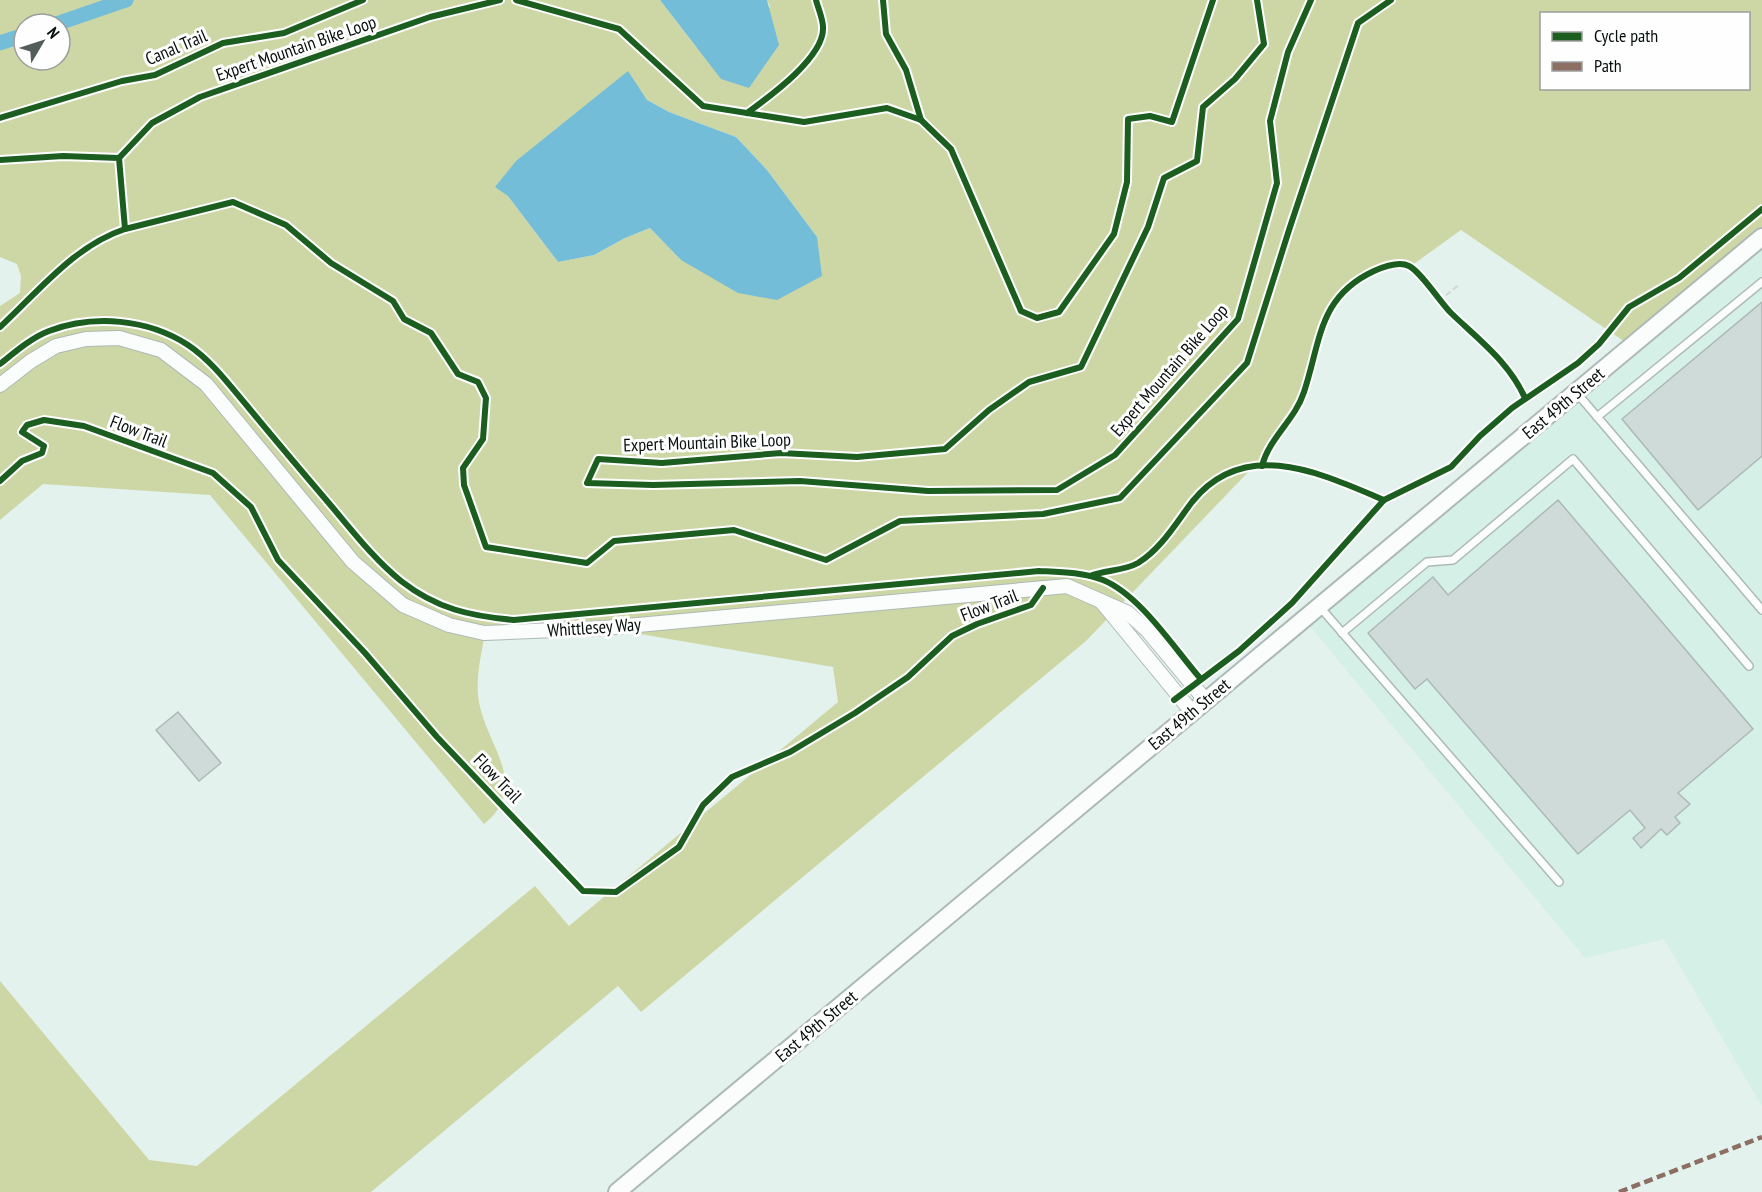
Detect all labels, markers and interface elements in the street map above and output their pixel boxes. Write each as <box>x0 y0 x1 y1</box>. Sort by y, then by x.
street label: Expert Mountain Bike Loop <box>213 10 379 86</box>
north arrow <box>12 12 72 72</box>
legend <box>1540 12 1750 90</box>
text: N <box>43 23 64 42</box>
street label: Canal Trail <box>142 23 211 70</box>
text: Cycle path <box>1594 24 1658 47</box>
text: Path <box>1594 54 1622 77</box>
street label: Expert Mountain Bike Loop <box>1105 299 1233 441</box>
street label: East 49th Street <box>1517 362 1609 444</box>
street label: Flow Trail <box>107 410 172 453</box>
street label: Expert Mountain Bike Loop <box>623 428 791 456</box>
street label: Flow Trail <box>957 583 1022 626</box>
street label: Whittlesey Way <box>546 612 642 642</box>
street label: East 49th Street <box>1143 673 1235 755</box>
street label: Flow Trail <box>469 749 528 808</box>
street label: East 49th Street <box>770 985 862 1067</box>

